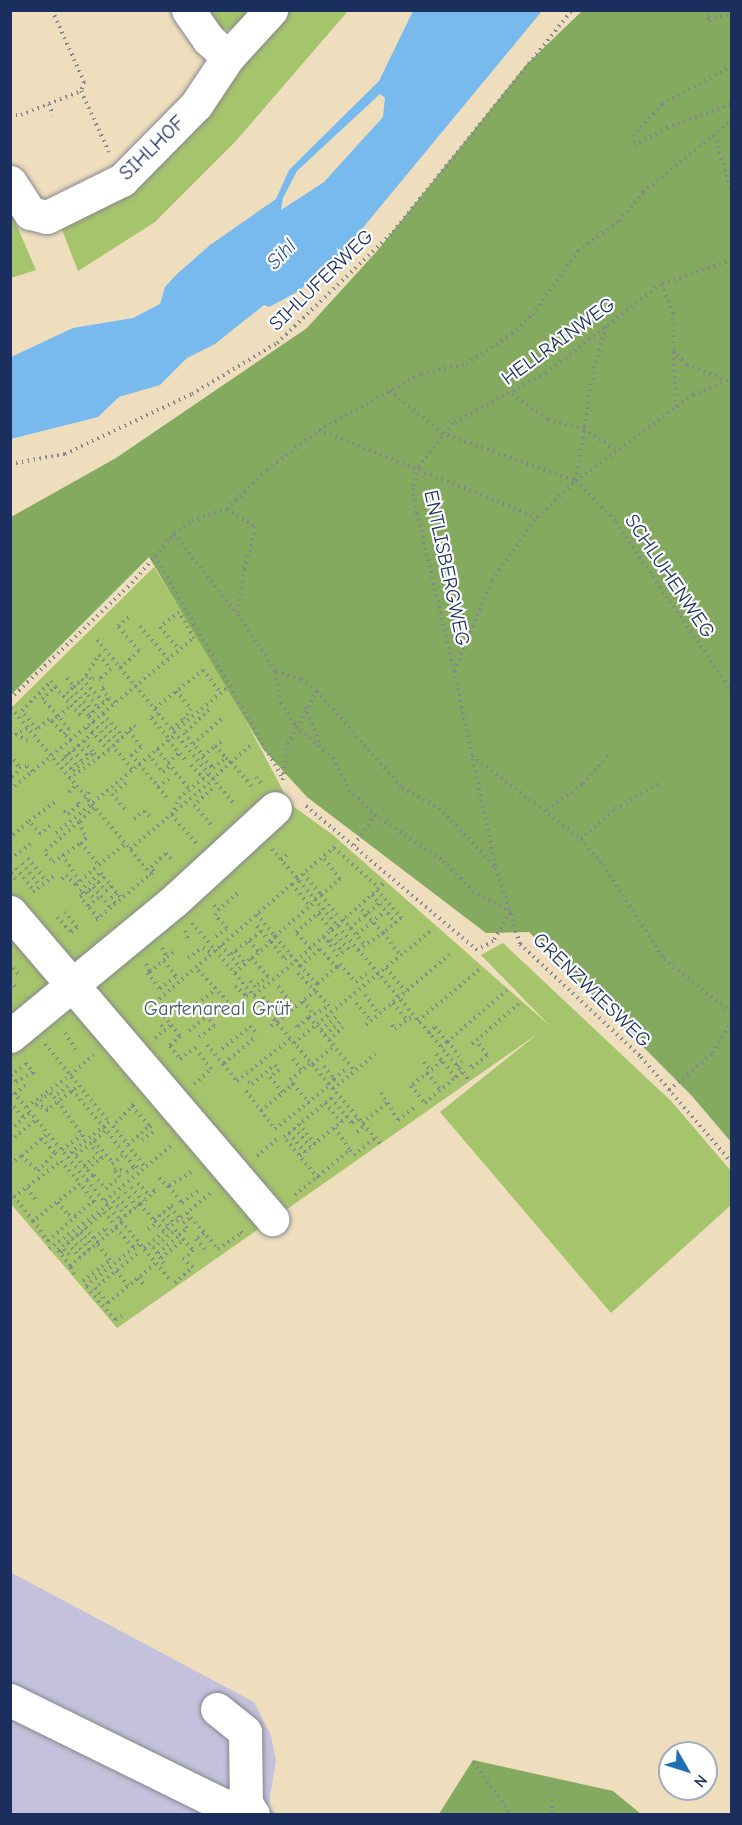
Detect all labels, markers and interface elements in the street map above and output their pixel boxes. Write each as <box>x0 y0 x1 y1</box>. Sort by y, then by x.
street label: SIHLHOF <box>114 111 190 185</box>
street label: SIHLUFERWEG <box>264 224 378 336</box>
water label: Sihl <box>261 234 301 274</box>
street label: HELLRAINWEG <box>497 292 619 390</box>
street label: ENTLISBERGWEG <box>419 488 475 648</box>
street label: SCHLUHENWEG <box>620 510 720 642</box>
street label: GRENZWIESWEG <box>528 928 656 1052</box>
park label: Gartenareal Grüt <box>144 996 290 1020</box>
north arrow <box>658 1741 718 1801</box>
text: N <box>690 1771 711 1791</box>

